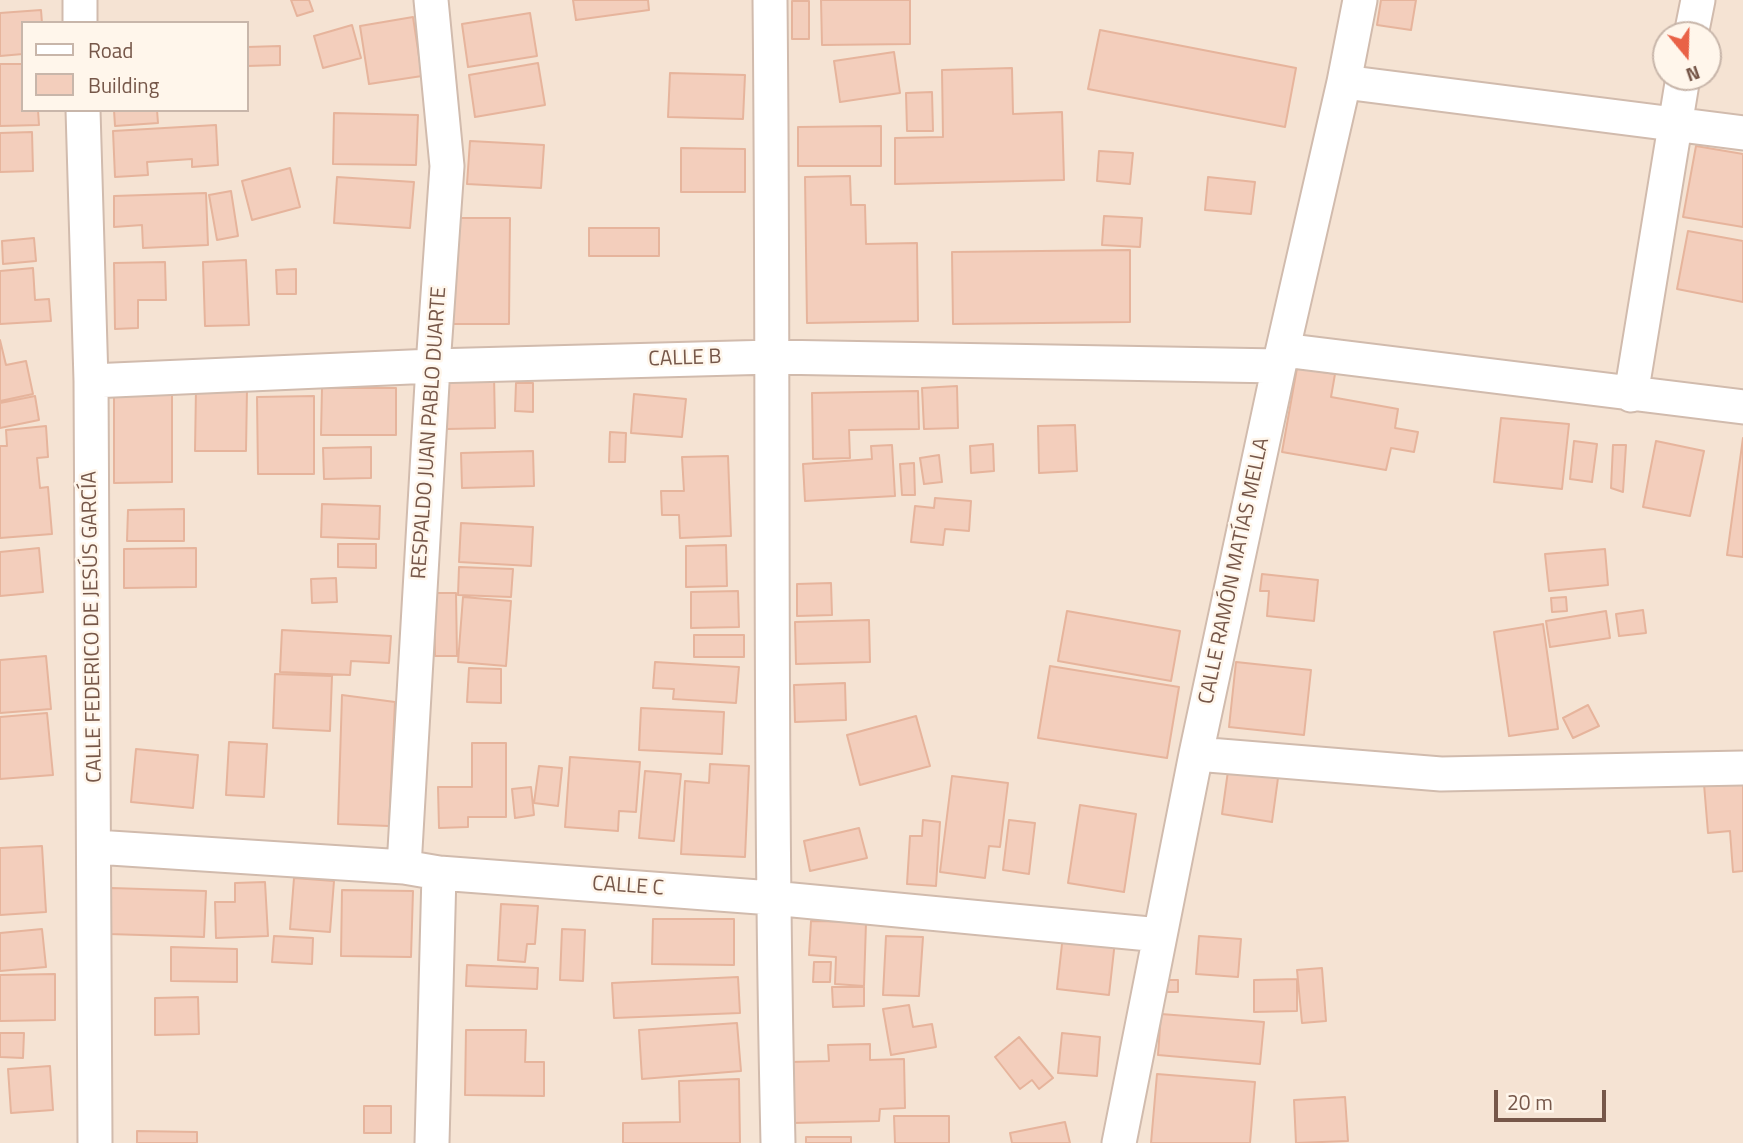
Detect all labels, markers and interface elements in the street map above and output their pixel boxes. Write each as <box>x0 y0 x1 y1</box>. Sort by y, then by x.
legend <box>21 21 248 112</box>
north arrow <box>1652 21 1722 91</box>
text: Road <box>88 34 133 66</box>
text: N <box>1682 59 1704 90</box>
text: Building <box>88 69 159 101</box>
street label: RESPALDO JUAN PABLO DUARTE <box>407 286 453 580</box>
street label: CALLE B <box>648 345 722 373</box>
street label: CALLE RAMÓN MATÍAS MELLA <box>1194 436 1276 706</box>
street label: CALLE FEDERICO DE JESÚS GARCÍA <box>78 471 108 783</box>
street label: CALLE C <box>591 872 665 902</box>
scale bar <box>1498 1076 1610 1120</box>
text: 20 m <box>1507 1086 1553 1118</box>

